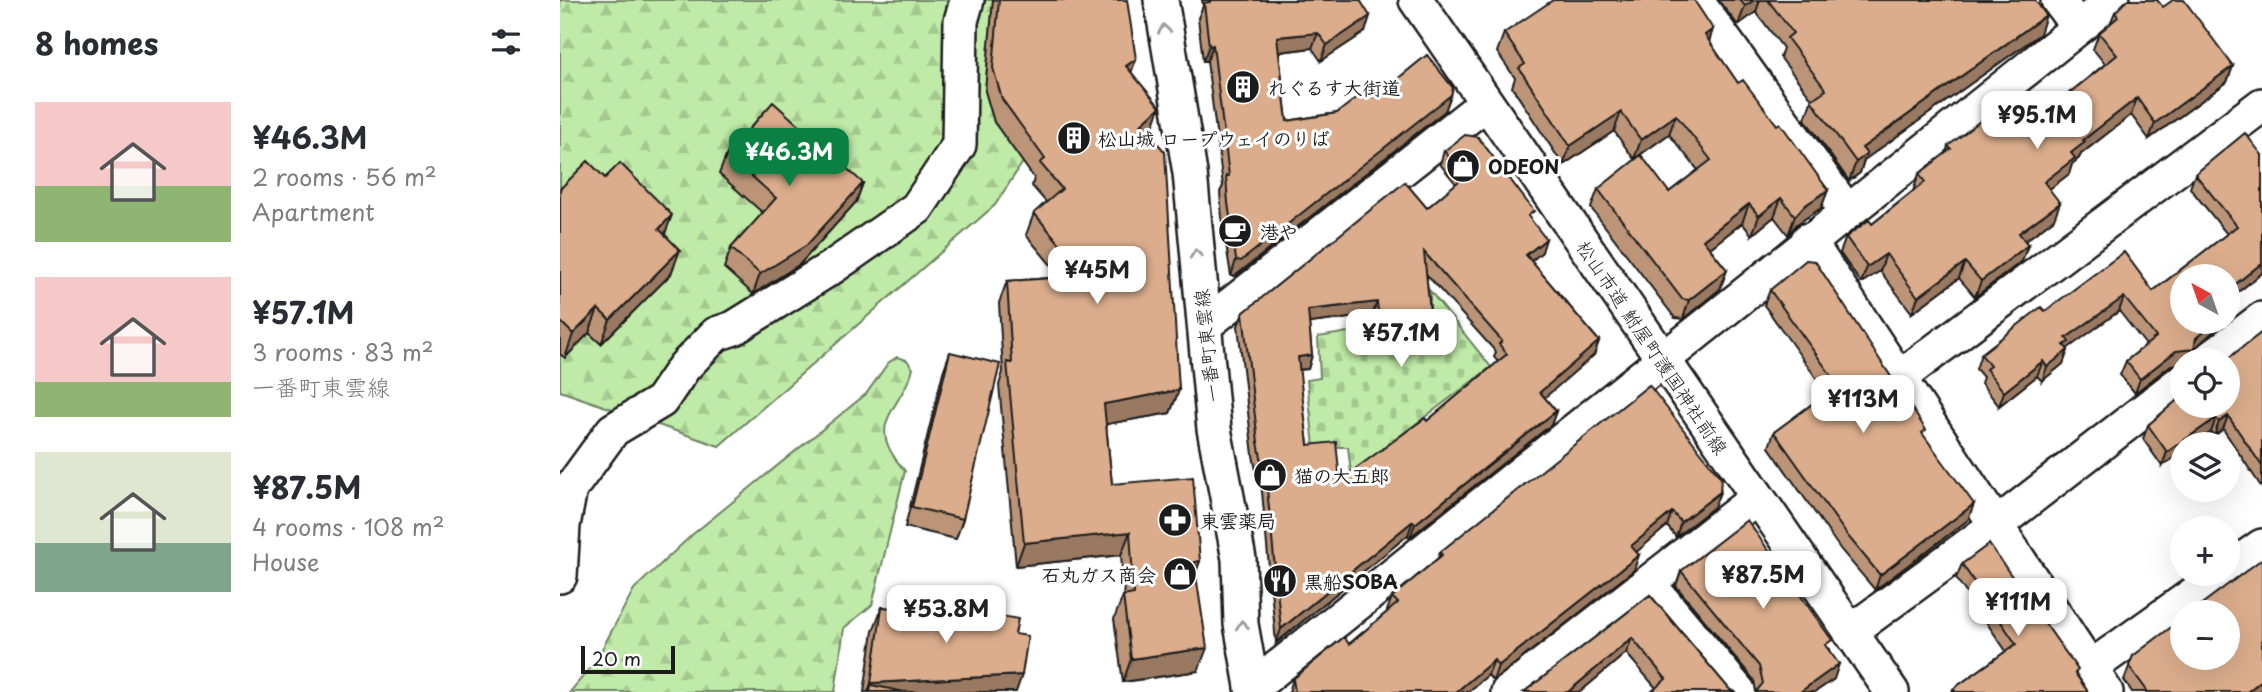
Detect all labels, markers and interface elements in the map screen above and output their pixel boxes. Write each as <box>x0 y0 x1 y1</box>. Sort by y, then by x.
text: 8 homes <box>35 20 158 65</box>
icon: filters <box>487 23 525 61</box>
one-way arrow <box>1157 23 1172 35</box>
building icon: れぐるす大街道 <box>1224 68 1262 106</box>
place label: れぐるす大街道 <box>1268 73 1401 101</box>
pin: ¥95.1M <box>1980 92 2094 151</box>
text: ¥95.1M <box>1997 96 2077 131</box>
text: ¥46.3M <box>252 114 367 159</box>
building icon: 松山城 ロープウェイのりば <box>1055 119 1093 157</box>
place label: 松山城 ロープウェイのりば <box>1098 124 1330 152</box>
pin: ¥46.3M <box>732 128 846 188</box>
icon: home <box>91 130 175 214</box>
text: ¥46.3M <box>745 133 833 168</box>
shop icon: ODEON <box>1444 147 1482 185</box>
place label: ODEON <box>1488 152 1559 180</box>
text: 2 rooms · 56 m² <box>252 159 437 194</box>
text: Apartment <box>252 194 375 229</box>
cafe icon: 港や <box>1216 212 1254 250</box>
place label: 港や <box>1260 217 1298 245</box>
street label: 松山市道 鮒屋町護国神社前線 <box>1571 234 1735 460</box>
pin: ¥45M <box>1056 246 1138 306</box>
one-way arrow <box>1189 248 1204 259</box>
text: ¥45M <box>1064 251 1130 286</box>
north arrow <box>2170 264 2240 334</box>
map controls <box>2170 264 2240 670</box>
street label: 一番町東雲線 <box>1186 288 1226 404</box>
text: ¥57.1M <box>252 289 354 334</box>
icon: home <box>91 305 175 389</box>
pin: ¥57.1M <box>1344 310 1458 369</box>
text: ¥57.1M <box>1362 314 1440 349</box>
text: 3 rooms · 83 m² <box>252 334 434 369</box>
button: locate <box>2170 348 2240 418</box>
text: 一番町東雲線 <box>252 369 390 404</box>
pin: ¥113M <box>1814 376 1912 435</box>
text: ¥113M <box>1827 380 1899 415</box>
button: layers <box>2170 432 2240 502</box>
shop icon: 猫の大五郎 <box>1251 456 1289 494</box>
place label: 猫の大五郎 <box>1294 461 1389 489</box>
text: ¥87.5M <box>252 464 361 509</box>
icon: home <box>91 480 175 564</box>
pharmacy icon: 東雲薬局 <box>1156 501 1194 539</box>
place label: 東雲薬局 <box>1200 506 1276 534</box>
text: 4 rooms · 108 m² <box>252 509 445 544</box>
button: + <box>2170 516 2240 586</box>
text: House <box>252 544 319 579</box>
pin: ¥87.5M <box>1706 552 1820 611</box>
shop icon: 石丸ガス商会 <box>1161 555 1199 593</box>
text: ¥87.5M <box>1721 556 1805 591</box>
place label: 石丸ガス商会 <box>1042 560 1156 588</box>
restaurant icon: 黒船SOBA <box>1261 562 1299 600</box>
place label: 黒船SOBA <box>1304 567 1398 595</box>
pin: ¥111M <box>1969 578 2067 638</box>
text: ¥111M <box>1985 583 2051 618</box>
pin: ¥53.8M <box>889 586 1003 645</box>
text: ¥53.8M <box>903 590 989 625</box>
button: − <box>2170 600 2240 670</box>
one-way arrow <box>1234 619 1249 631</box>
scale bar <box>581 643 676 675</box>
text: 20 m <box>592 644 641 672</box>

